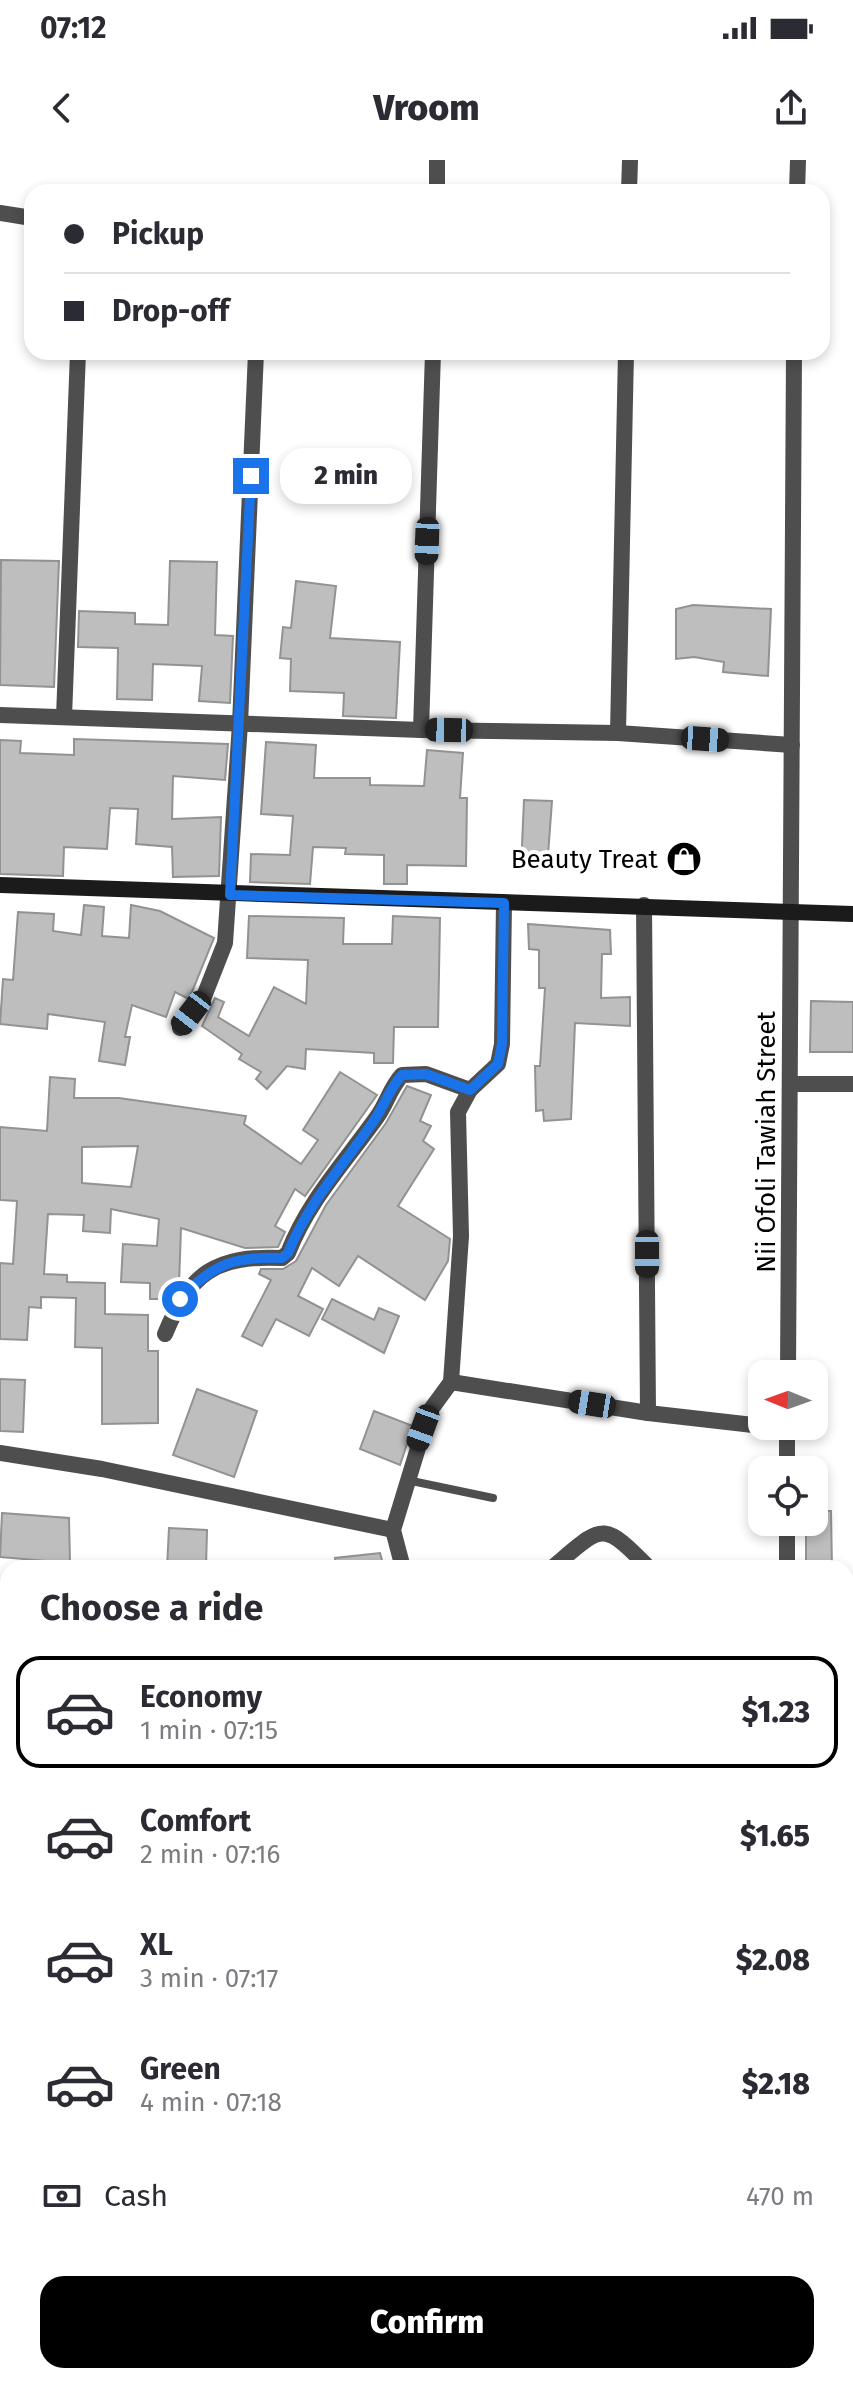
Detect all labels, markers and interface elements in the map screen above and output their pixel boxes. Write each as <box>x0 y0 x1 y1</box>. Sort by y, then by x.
text: 07:12 <box>40 10 107 46</box>
icon: back <box>40 86 84 130</box>
text: Vroom <box>373 86 480 130</box>
icon: share <box>769 86 813 130</box>
text: Pickup <box>112 216 204 252</box>
text: Drop-off <box>112 293 229 329</box>
callout: 2 min <box>279 448 411 504</box>
route end <box>233 458 269 494</box>
text: 2 min <box>314 460 378 491</box>
car <box>414 517 440 565</box>
car <box>425 718 473 742</box>
car <box>680 725 730 753</box>
shop icon: Beauty Treat <box>665 840 703 878</box>
place label: Beauty Treat <box>511 844 659 875</box>
car <box>167 987 215 1039</box>
street label: Nii Ofoli Tawiah Street <box>751 1011 782 1273</box>
car <box>635 1230 659 1278</box>
route start <box>162 1281 198 1317</box>
north arrow <box>748 1360 828 1440</box>
map controls <box>748 1360 828 1536</box>
car <box>566 1388 618 1420</box>
car <box>404 1401 442 1455</box>
button: locate <box>748 1456 828 1536</box>
text: Choose a ride <box>40 1586 263 1630</box>
icon: car <box>44 1676 116 1748</box>
text: Economy <box>140 1679 262 1715</box>
text: $1.23 <box>742 1694 810 1730</box>
text: 1 min · 07:15 <box>140 1715 278 1746</box>
icon: car <box>44 1800 116 1872</box>
text: Comfort <box>140 1803 251 1839</box>
text: $1.65 <box>740 1818 810 1854</box>
text: 2 min · 07:16 <box>140 1839 280 1870</box>
icon: car <box>44 1924 116 1996</box>
text: XL <box>140 1927 173 1963</box>
text: $2.08 <box>736 1942 810 1978</box>
text: 3 min · 07:17 <box>140 1963 278 1994</box>
icon: car <box>44 2048 116 2120</box>
text: Green <box>140 2051 221 2087</box>
text: $2.18 <box>742 2066 810 2102</box>
text: 4 min · 07:18 <box>140 2087 282 2118</box>
icon: cash <box>40 2174 84 2218</box>
text: Cash <box>104 2178 168 2214</box>
text: 470 m <box>746 2181 814 2212</box>
button: Confirm <box>40 2276 814 2368</box>

